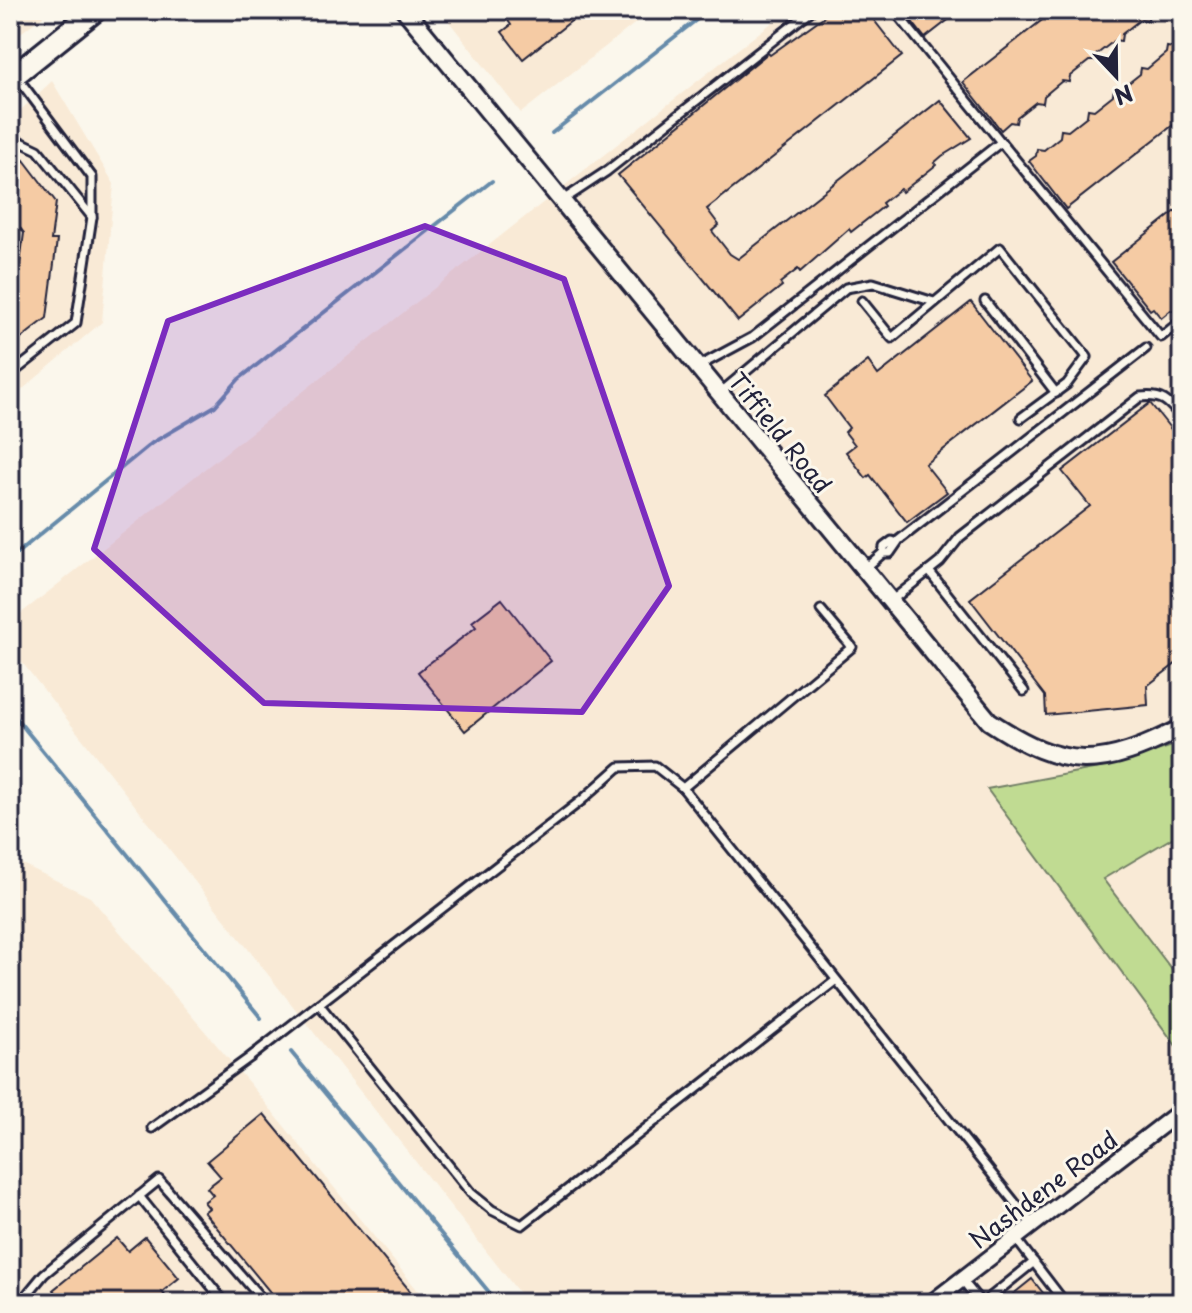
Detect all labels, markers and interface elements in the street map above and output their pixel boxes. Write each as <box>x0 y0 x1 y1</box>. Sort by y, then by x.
north arrow <box>1076 36 1156 116</box>
text: N <box>1110 77 1138 114</box>
street label: Tiffield Road <box>721 364 841 500</box>
street label: Nashdene Road <box>961 1121 1125 1257</box>

